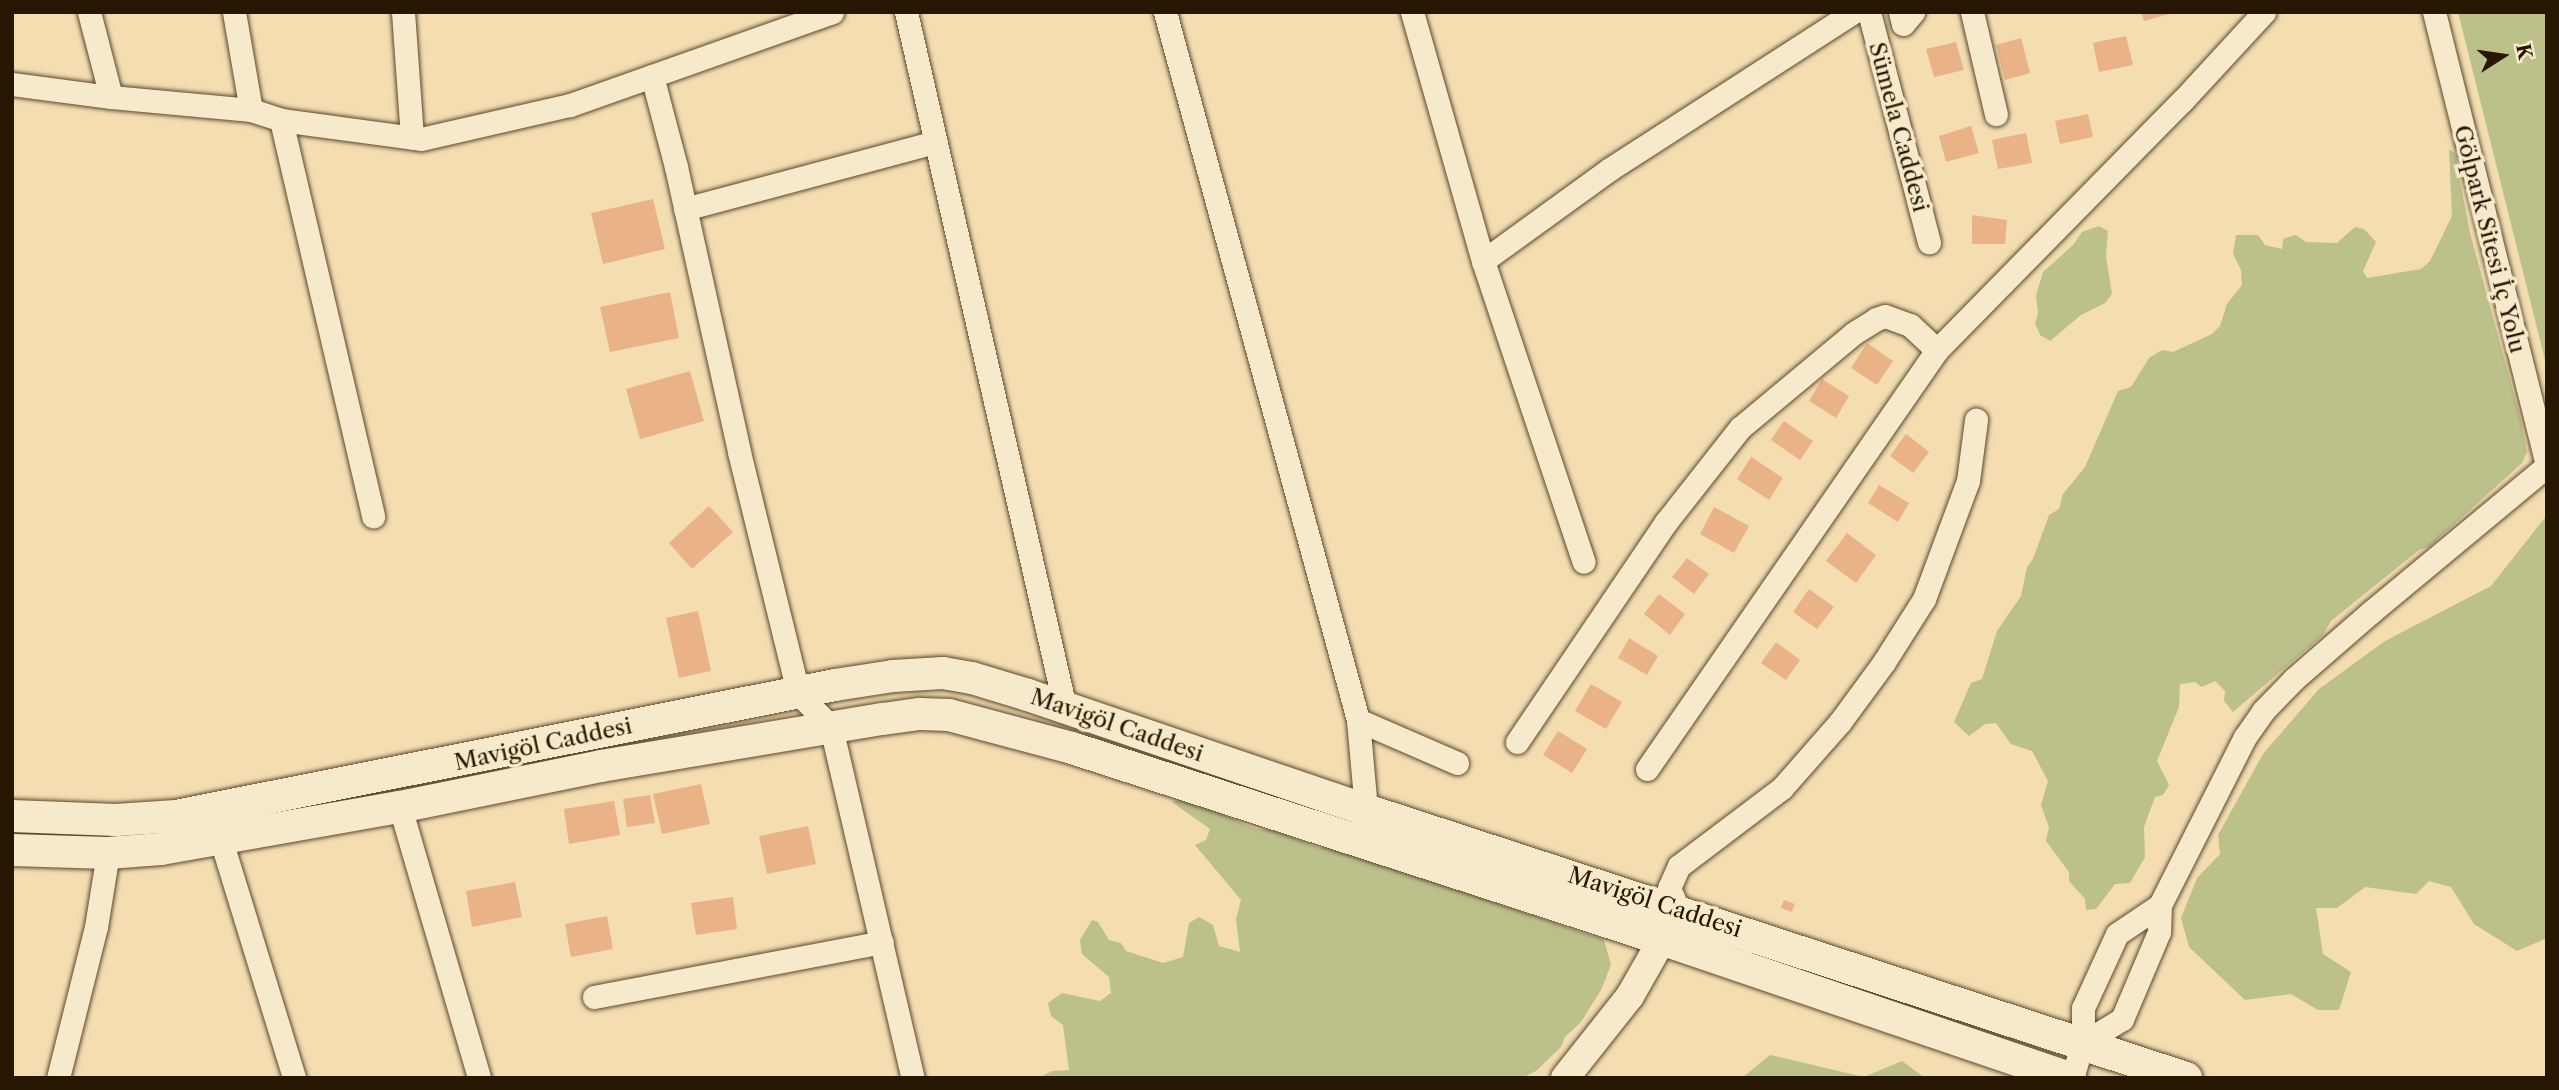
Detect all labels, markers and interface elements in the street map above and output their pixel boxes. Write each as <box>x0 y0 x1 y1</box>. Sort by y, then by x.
north arrow <box>2468 21 2538 91</box>
street label: Sümela Caddesi <box>1863 39 1935 215</box>
text: K <box>2511 42 2537 61</box>
street label: Gölpark Sitesi İç Yolu <box>2448 122 2532 356</box>
street label: Mavigöl Caddesi <box>1027 683 1207 767</box>
street label: Mavigöl Caddesi <box>452 712 634 776</box>
street label: Mavigöl Caddesi <box>1565 861 1745 943</box>

